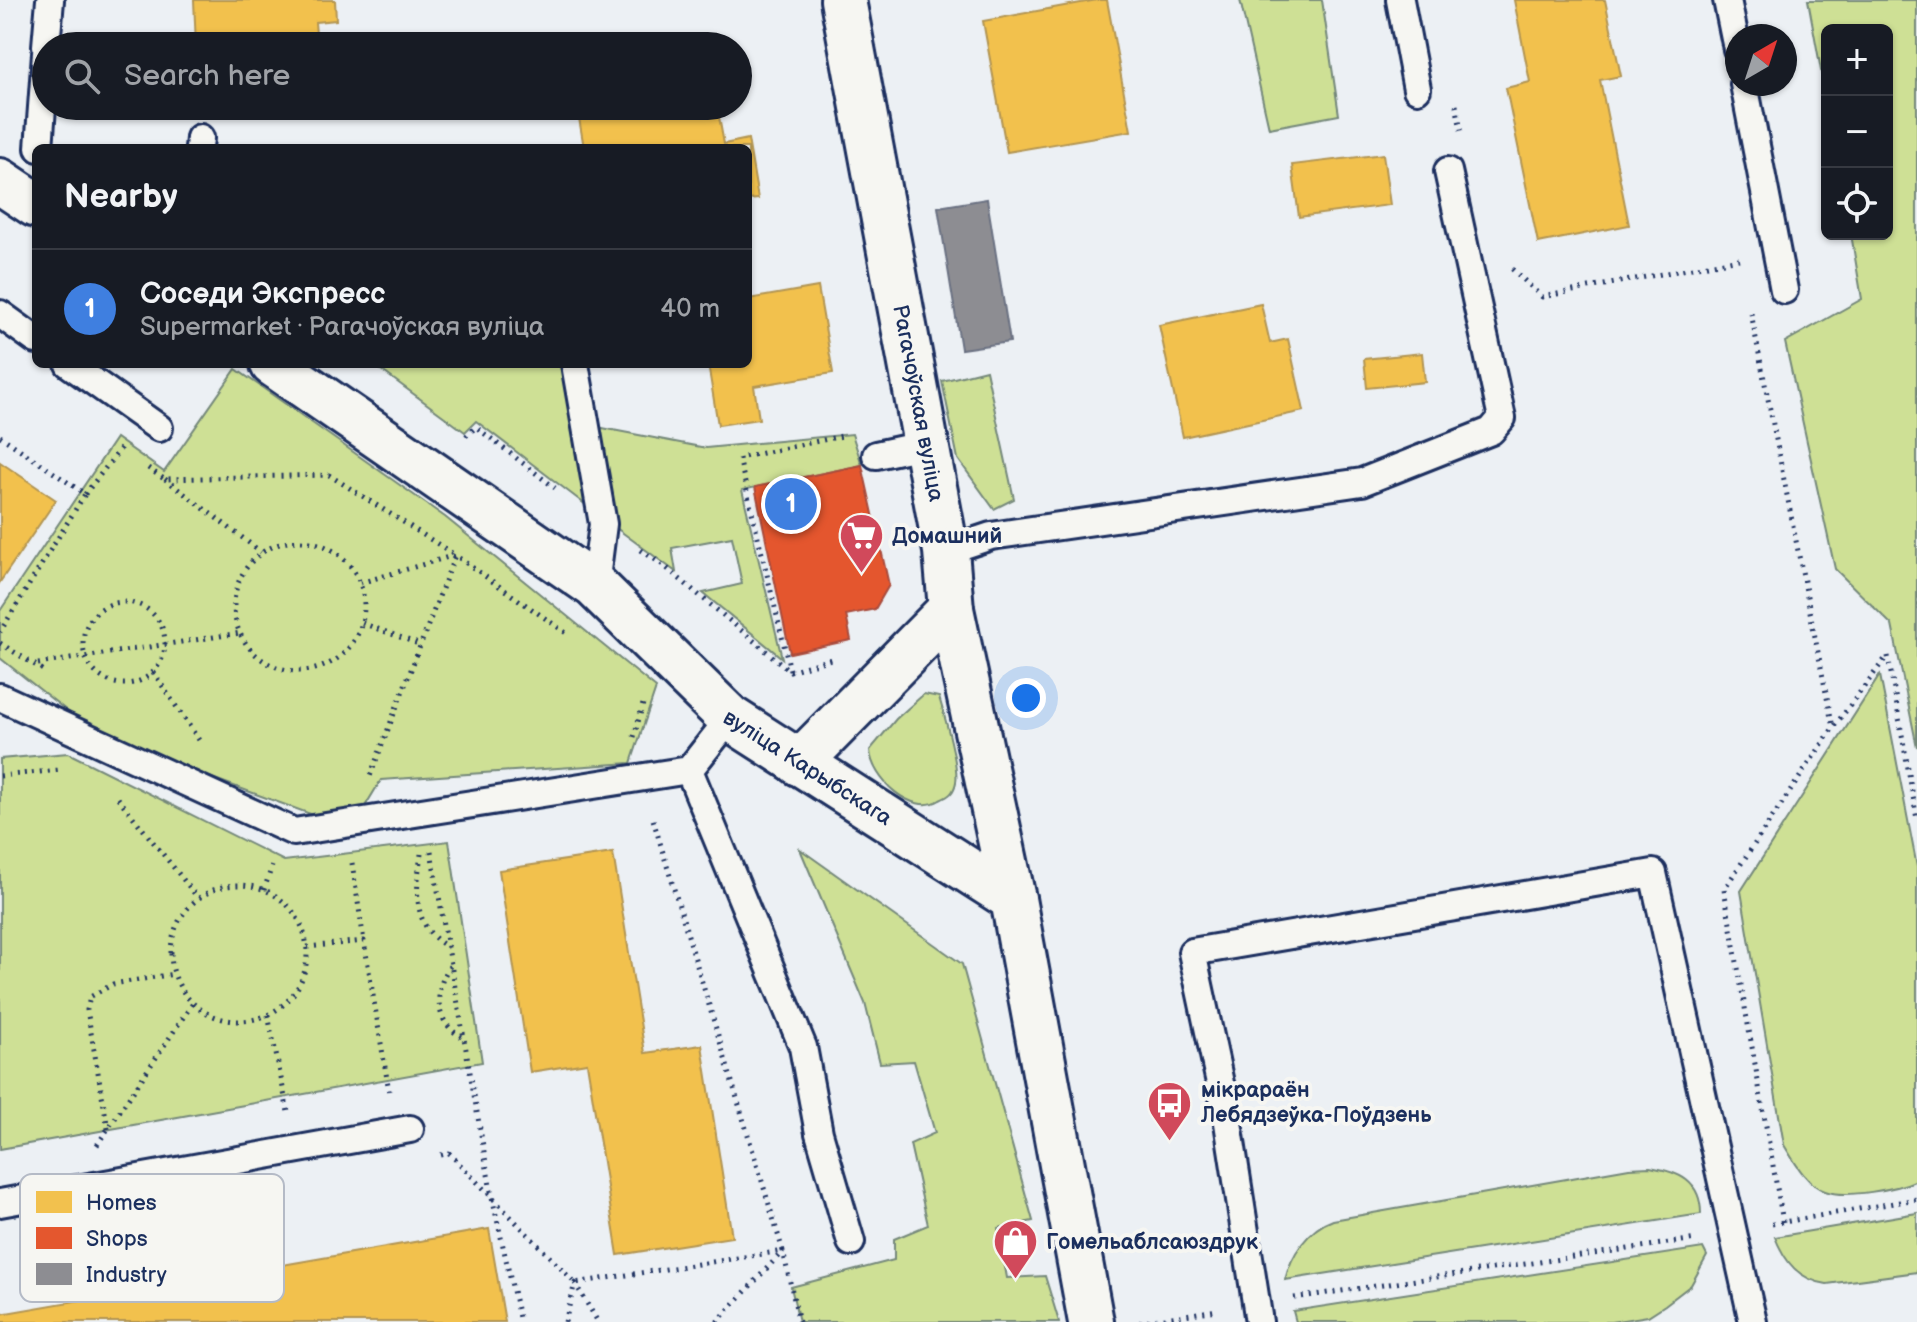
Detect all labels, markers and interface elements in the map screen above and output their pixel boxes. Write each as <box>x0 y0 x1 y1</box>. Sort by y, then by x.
north arrow <box>1725 24 1797 96</box>
map controls <box>1821 24 1893 240</box>
button: + <box>1821 24 1893 96</box>
search box <box>32 32 752 120</box>
icon: search <box>60 54 104 98</box>
text: Search here <box>124 58 290 94</box>
button: − <box>1821 96 1893 168</box>
button: locate <box>1821 168 1893 240</box>
text: Nearby <box>64 176 178 217</box>
text: Соседи Экспресс <box>140 276 386 312</box>
text: 1 <box>85 294 95 325</box>
text: 40 m <box>660 294 720 325</box>
street label: Рагачоўская вуліца <box>887 302 950 504</box>
text: Supermarket · Рагачоўская вуліца <box>140 312 544 343</box>
pin: 1 <box>765 474 817 534</box>
supermarket icon: Домашний <box>837 512 885 575</box>
place label: Домашний <box>892 523 1002 550</box>
your location <box>1006 678 1046 718</box>
street label: вуліца Карыбскага <box>718 704 897 832</box>
place label: мікрараён Лебядзеўка-Поўдзень <box>1200 1077 1432 1129</box>
bus stop icon: мікрараён Лебядзеўка-Поўдзень <box>1146 1079 1194 1142</box>
legend <box>20 1174 284 1302</box>
text: Homes <box>86 1190 157 1217</box>
shop icon: Гомельаблсаюздрук <box>991 1218 1039 1281</box>
text: Shops <box>86 1226 148 1253</box>
place label: Гомельаблсаюздрук <box>1046 1229 1258 1256</box>
text: Industry <box>86 1262 167 1289</box>

